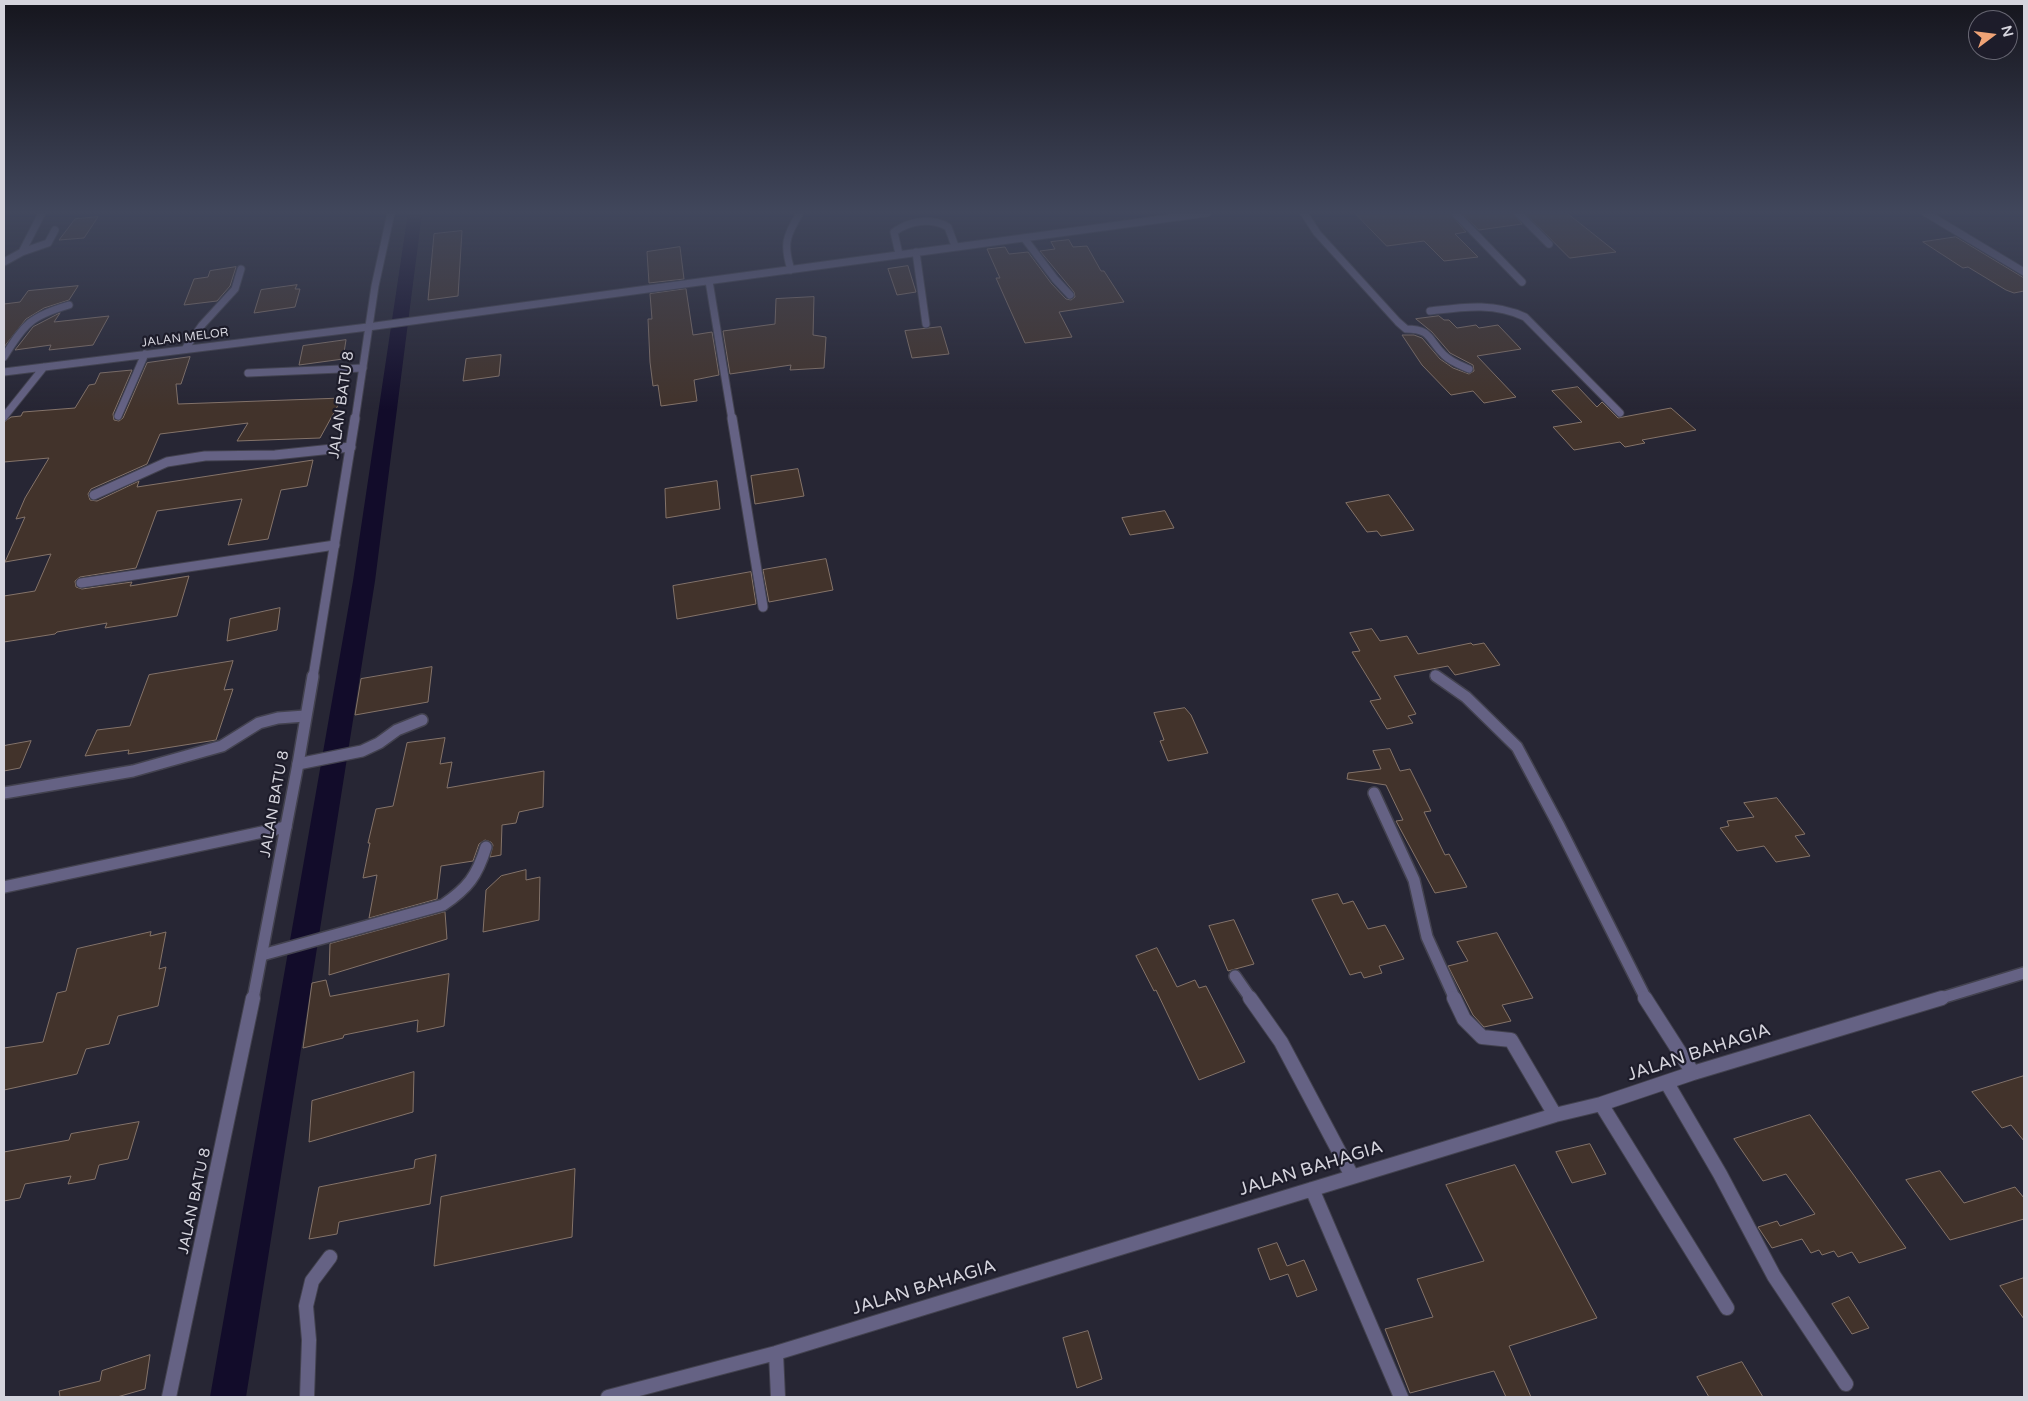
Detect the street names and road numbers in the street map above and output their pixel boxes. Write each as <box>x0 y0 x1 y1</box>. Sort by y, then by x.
street label: JALAN MELOR <box>141 326 229 350</box>
street label: JALAN BATU 8 <box>326 350 358 460</box>
street label: JALAN BATU 8 <box>257 749 293 859</box>
street label: JALAN BAHAGIA <box>1625 1020 1773 1086</box>
street label: JALAN BAHAGIA <box>1236 1137 1386 1201</box>
street label: JALAN BATU 8 <box>175 1146 215 1256</box>
street label: JALAN BAHAGIA <box>849 1256 999 1320</box>

